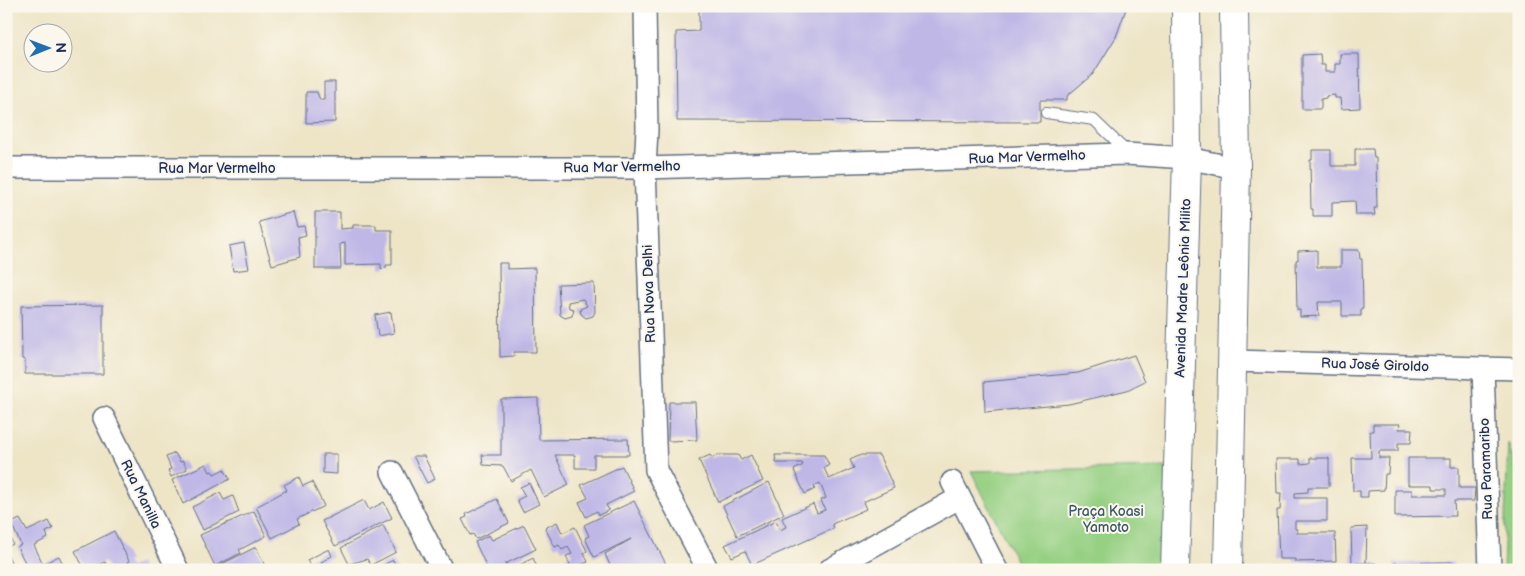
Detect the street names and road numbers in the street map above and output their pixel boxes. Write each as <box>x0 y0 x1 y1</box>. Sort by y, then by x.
street label: Rua Mar Vermelho <box>968 146 1086 168</box>
street label: Rua Mar Vermelho <box>563 157 681 177</box>
street label: Rua Mar Vermelho <box>158 160 276 177</box>
street label: Avenida Madre Leônia Milito <box>1171 198 1195 378</box>
street label: Rua Nova Delhi <box>639 244 659 344</box>
street label: Rua José Giroldo <box>1321 355 1429 375</box>
street label: Rua Paramaribo <box>1476 418 1496 520</box>
street label: Rua Manilla <box>117 457 165 531</box>

